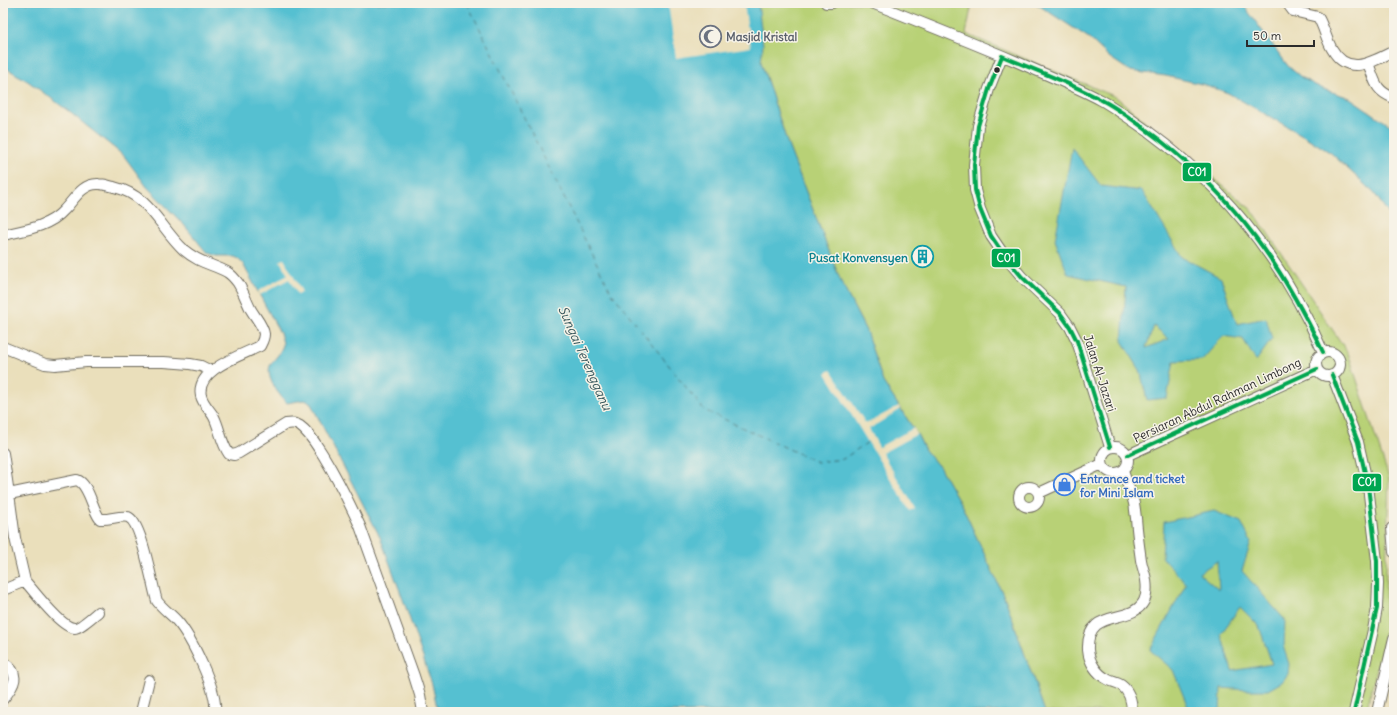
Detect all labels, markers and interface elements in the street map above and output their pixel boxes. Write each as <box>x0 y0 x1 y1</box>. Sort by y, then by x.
scale bar <box>1247 22 1314 48</box>
mosque icon: Masjid Kristal <box>698 23 724 49</box>
text: 50 m <box>1253 28 1282 43</box>
place label: Masjid Kristal <box>726 29 798 44</box>
unlabelled marker <box>992 65 1002 75</box>
line badge: C01 <box>1182 162 1212 182</box>
text: C01 <box>1188 165 1206 179</box>
building icon: Pusat Konvensyen <box>910 244 936 270</box>
line badge: C01 <box>991 248 1021 268</box>
place label: Pusat Konvensyen <box>809 250 908 266</box>
text: C01 <box>997 251 1015 265</box>
water label: Sungai Terengganu <box>554 303 616 414</box>
street label: Jalan Al-Jazari <box>1080 333 1120 413</box>
street label: Persiaran Abdul Rahman Limbong <box>1131 354 1303 446</box>
place label: Entrance and ticket for Mini Islam <box>1079 471 1186 500</box>
shop icon: Entrance and ticket for Mini Islam <box>1052 472 1078 498</box>
line badge: C01 <box>1352 473 1382 492</box>
text: C01 <box>1358 475 1376 489</box>

